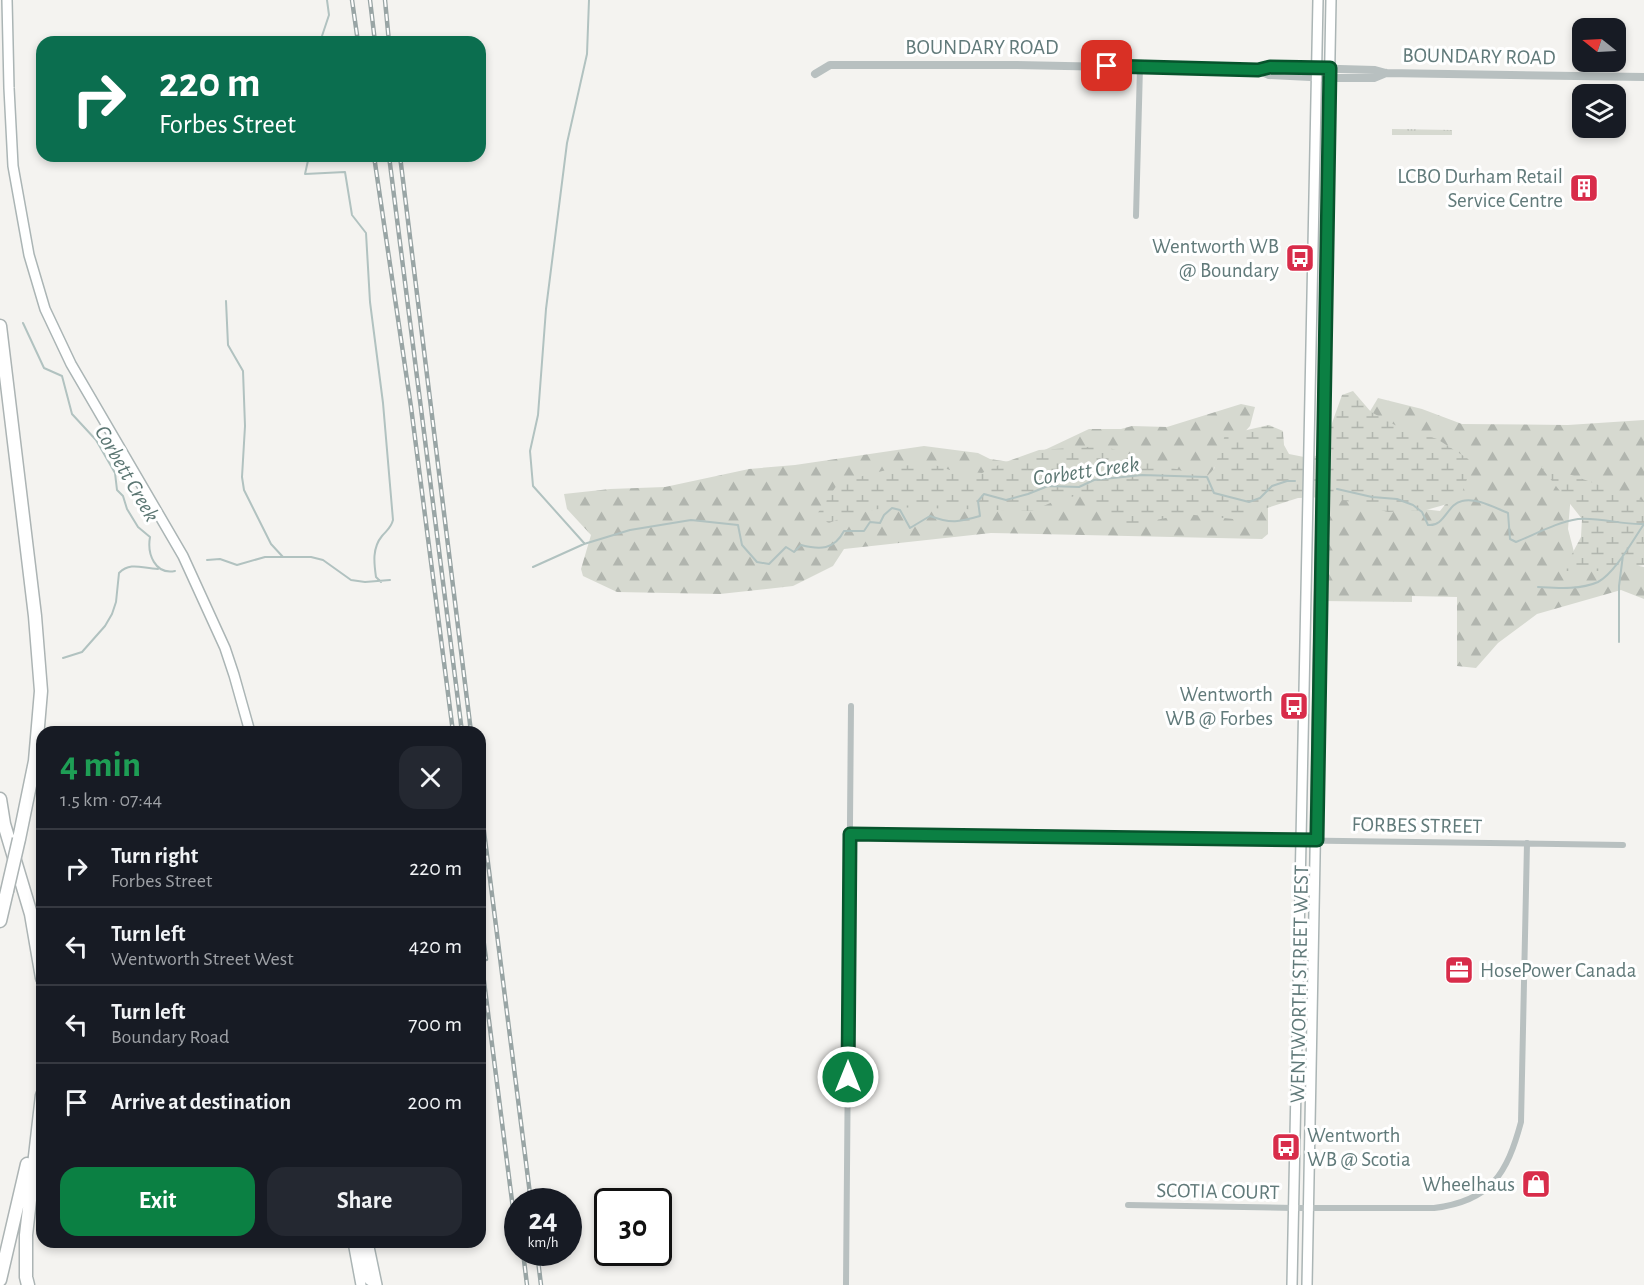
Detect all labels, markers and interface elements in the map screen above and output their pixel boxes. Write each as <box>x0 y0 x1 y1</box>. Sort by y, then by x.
north arrow <box>1572 18 1626 72</box>
map controls <box>1572 18 1626 138</box>
street label: BOUNDARY ROAD <box>905 37 1059 58</box>
pin <box>1081 40 1132 91</box>
street label: BOUNDARY ROAD <box>1402 45 1556 68</box>
icon: arrive <box>1090 49 1123 82</box>
icon: right <box>60 60 138 138</box>
text: 220 m <box>159 62 261 104</box>
button: layers <box>1572 84 1626 138</box>
text: Forbes Street <box>159 111 296 138</box>
place label: LCBO Durham Retail Service Centre <box>1397 166 1563 211</box>
building icon: LCBO Durham Retail Service Centre <box>1568 172 1600 204</box>
place label: Wentworth WB @ Boundary <box>1152 236 1279 281</box>
bus stop icon: Wentworth WB @ Boundary <box>1284 242 1316 274</box>
water label: Corbett Creek <box>91 422 163 525</box>
water label: Corbett Creek <box>1032 453 1141 489</box>
place label: Wentworth WB @ Forbes <box>1165 684 1273 729</box>
bus stop icon: Wentworth WB @ Forbes <box>1278 690 1310 722</box>
button: close <box>399 746 462 809</box>
text: 4 min <box>60 747 141 783</box>
text: 1.5 km · 07:44 <box>60 790 162 810</box>
street label: FORBES STREET <box>1351 814 1483 837</box>
text: Turn right <box>111 845 198 867</box>
icon: right <box>60 852 93 885</box>
text: 220 m <box>409 857 462 879</box>
street label: WENTWORTH STREET WEST <box>1287 865 1312 1103</box>
text: Forbes Street <box>111 871 212 891</box>
text: Turn left <box>111 923 185 945</box>
icon: left <box>60 930 93 963</box>
text: 420 m <box>409 935 462 957</box>
text: Wentworth Street West <box>111 949 294 969</box>
office icon: HosePower Canada <box>1443 954 1475 986</box>
place label: HosePower Canada <box>1480 960 1637 981</box>
text: Turn left <box>111 1001 185 1023</box>
icon: left <box>60 1008 93 1041</box>
text: 700 m <box>408 1013 462 1035</box>
text: Boundary Road <box>111 1027 229 1047</box>
position arrow <box>816 1045 880 1109</box>
icon: arrive <box>60 1086 93 1119</box>
text: Arrive at destination <box>111 1091 291 1113</box>
text: 200 m <box>408 1091 462 1113</box>
place label: Wentworth WB @ Scotia <box>1307 1125 1411 1170</box>
bus stop icon: Wentworth WB @ Scotia <box>1270 1131 1302 1163</box>
button: Exit <box>60 1167 255 1236</box>
button: Share <box>267 1167 462 1236</box>
shop icon: Wheelhaus <box>1520 1168 1552 1200</box>
place label: Wheelhaus <box>1422 1174 1515 1195</box>
street label: SCOTIA COURT <box>1156 1180 1280 1203</box>
speed limit sign: 30 <box>594 1188 672 1266</box>
text: 24 <box>528 1205 558 1235</box>
text: km/h <box>528 1235 558 1250</box>

